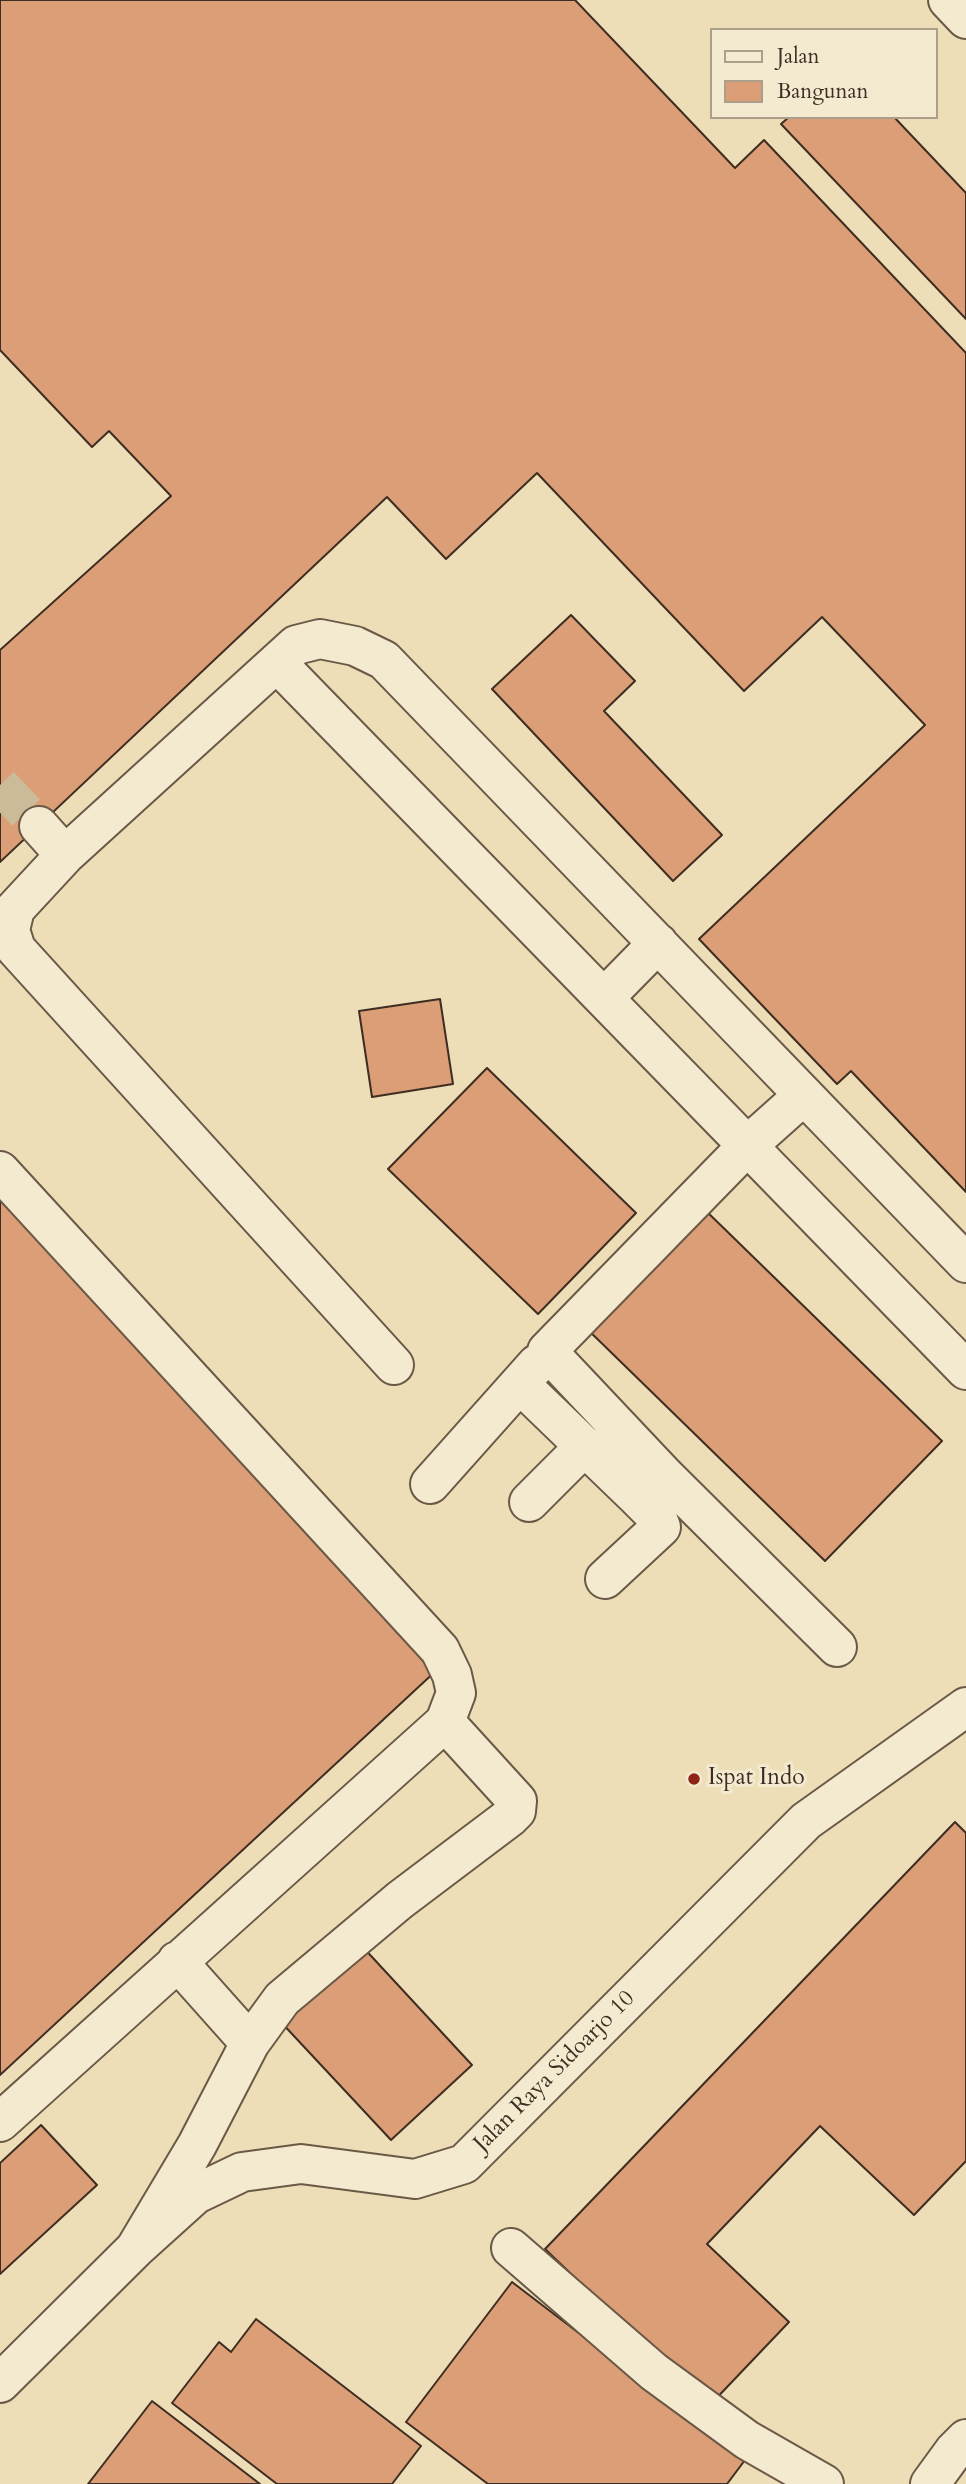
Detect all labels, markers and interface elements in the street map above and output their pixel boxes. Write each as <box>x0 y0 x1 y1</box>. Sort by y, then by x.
legend <box>710 28 938 119</box>
text: Jalan <box>777 42 820 71</box>
text: Bangunan <box>777 77 869 106</box>
place label: Ispat Indo <box>708 1765 805 1793</box>
marker: Ispat Indo <box>686 1771 702 1787</box>
street label: Jalan Raya Sidoarjo 10 <box>469 1986 641 2158</box>

